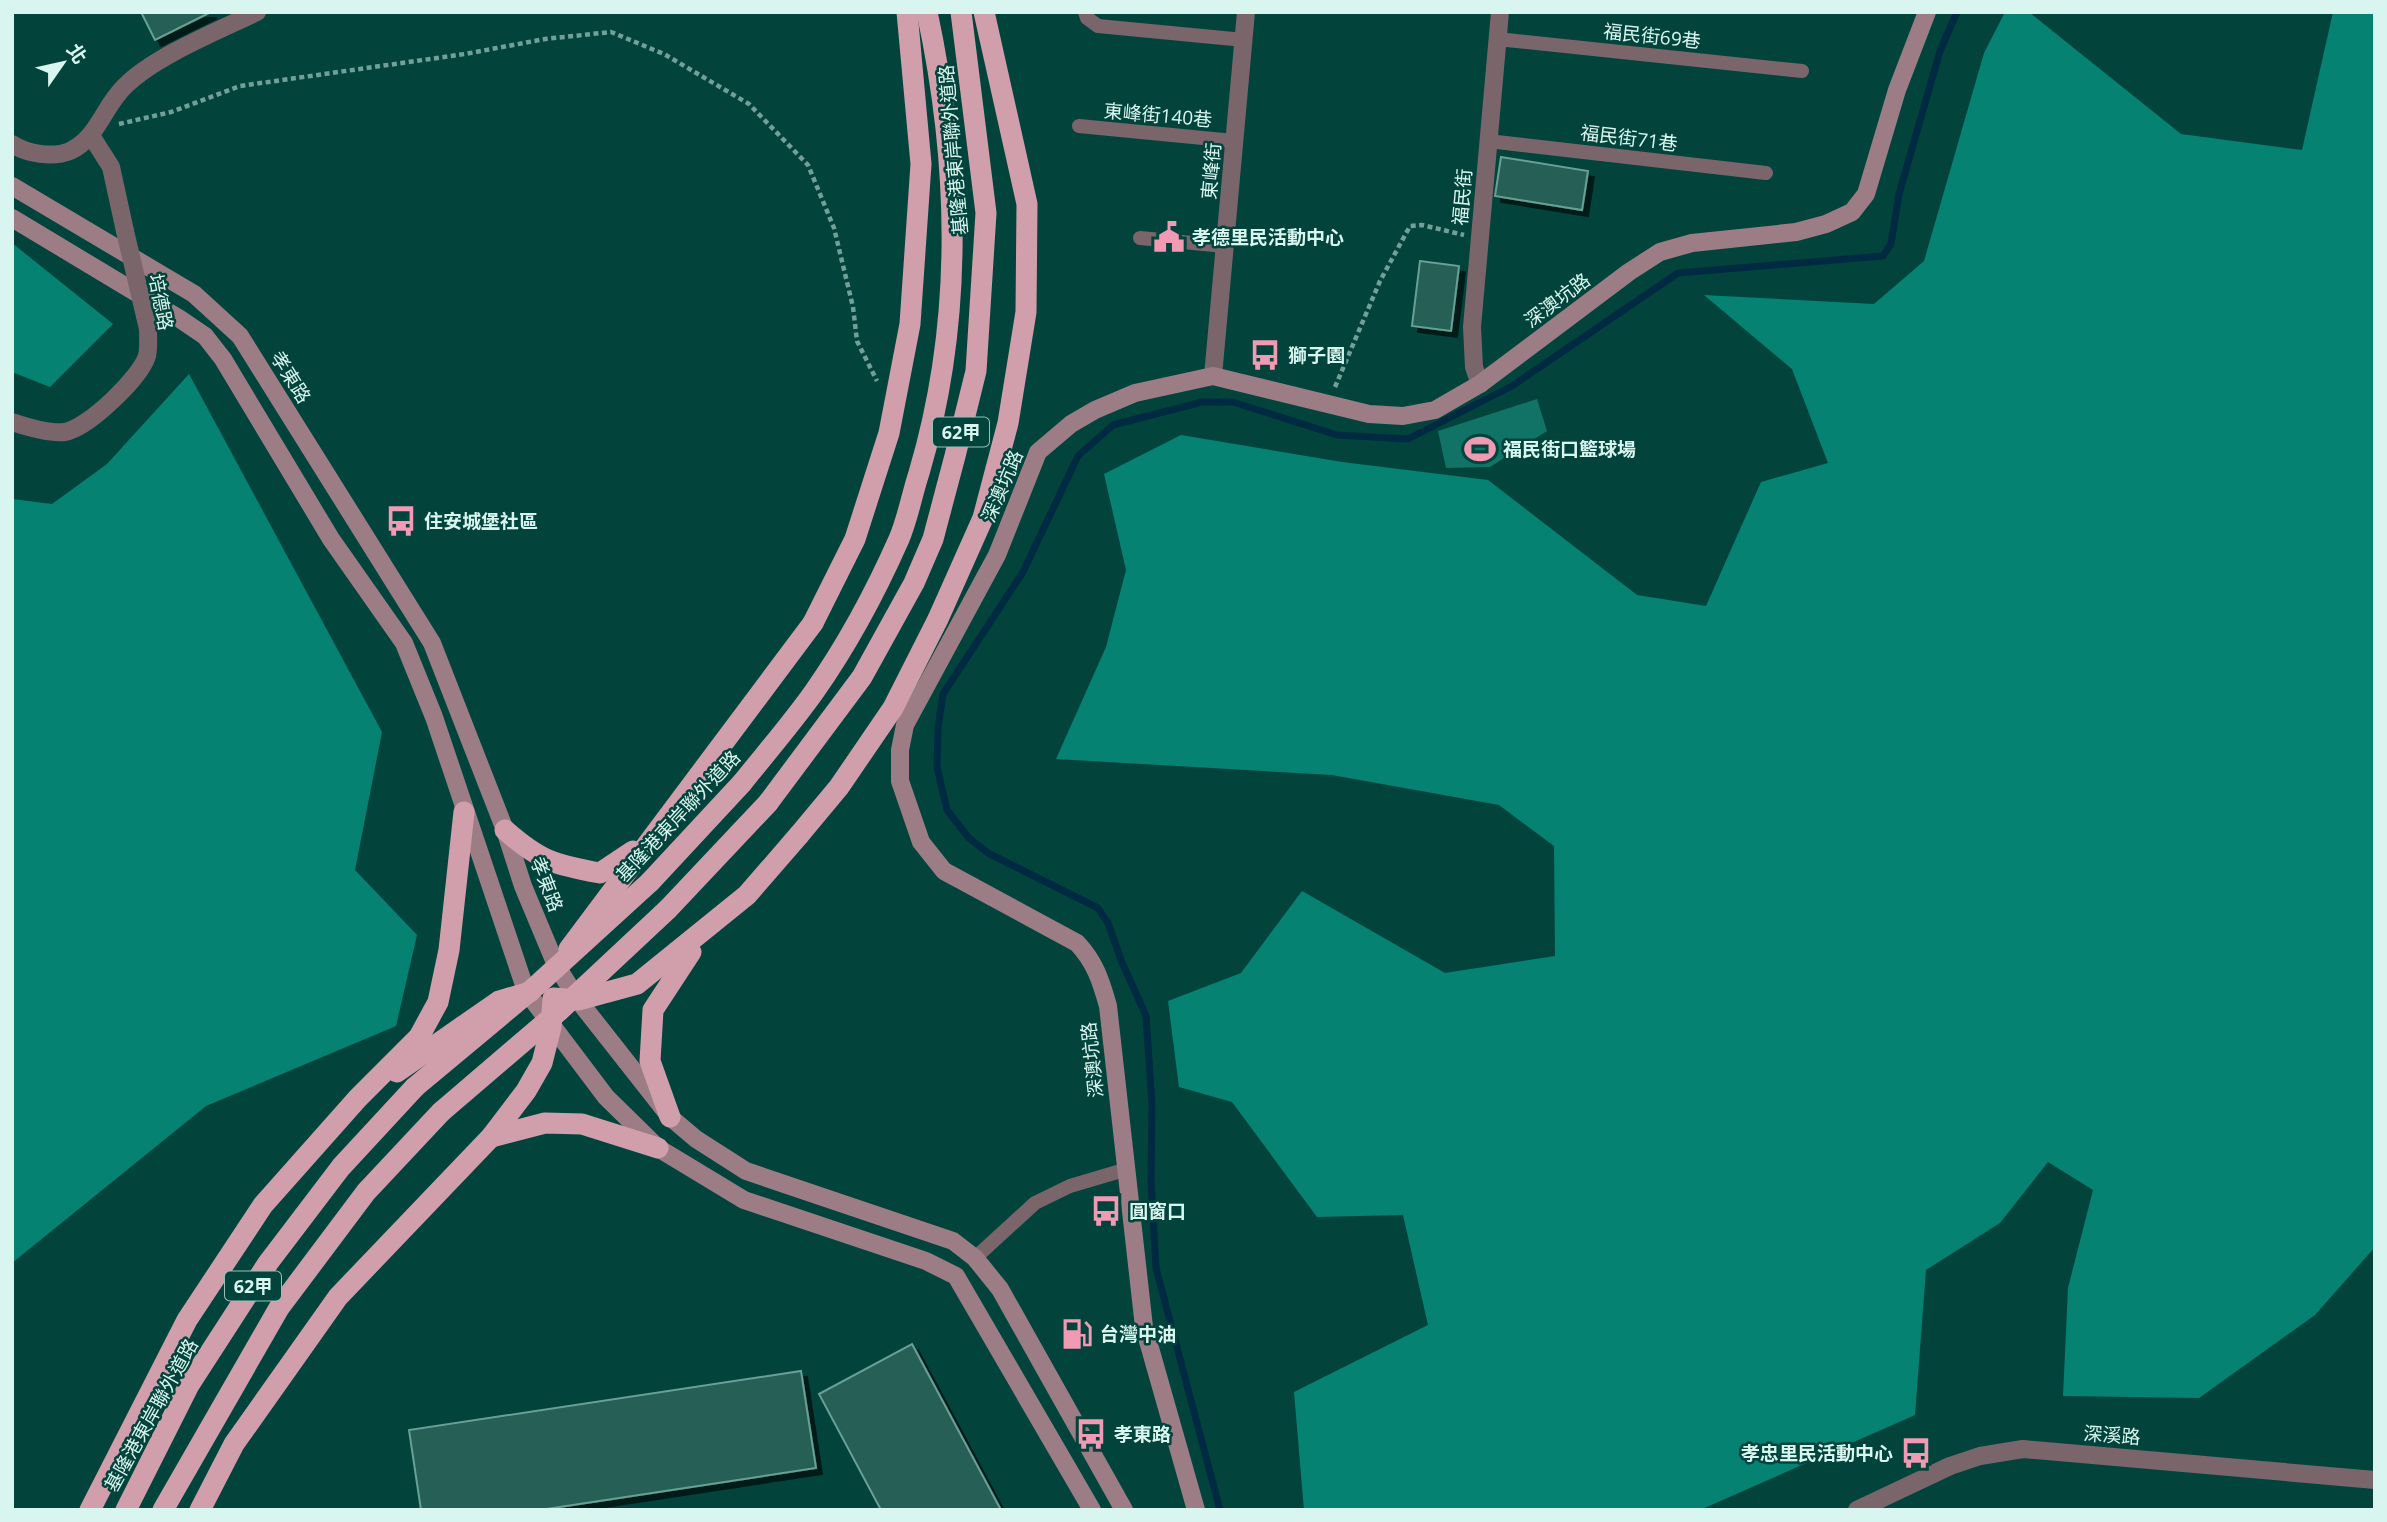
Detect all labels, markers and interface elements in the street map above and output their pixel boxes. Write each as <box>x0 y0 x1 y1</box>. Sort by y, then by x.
street label: 福民街69巷 <box>1602 18 1702 54</box>
north arrow <box>28 28 98 98</box>
text: 北 <box>61 38 93 69</box>
street label: 基隆港東岸聯外道路 <box>933 64 973 236</box>
street label: 東峰街140巷 <box>1103 97 1213 133</box>
street label: 福民街71巷 <box>1579 119 1679 157</box>
street label: 東峰街 <box>1196 141 1226 201</box>
street label: 福民街 <box>1447 167 1477 227</box>
public building icon: 孝德里民活動中心 <box>1152 220 1186 254</box>
place label: 孝德里民活動中心 <box>1192 224 1344 250</box>
street label: 深澳坑路 <box>1519 267 1595 333</box>
street label: 培德路 <box>143 272 179 332</box>
bus stop icon: 獅子園 <box>1248 338 1282 372</box>
place label: 獅子園 <box>1288 342 1345 368</box>
street label: 孝東路 <box>265 346 317 408</box>
road number: 62甲 <box>933 418 989 446</box>
sports icon: 福民街口籃球場 <box>1463 432 1497 466</box>
place label: 福民街口籃球場 <box>1503 436 1636 462</box>
street label: 深澳坑路 <box>975 446 1029 526</box>
bus stop icon: 住安城堡社區 <box>384 504 418 538</box>
place label: 住安城堡社區 <box>424 508 538 534</box>
street label: 基隆港東岸聯外道路 <box>610 745 746 887</box>
street label: 孝東路 <box>525 853 569 915</box>
street label: 深澳坑路 <box>1075 1021 1109 1099</box>
bus stop icon: 圓窗口 <box>1089 1194 1123 1228</box>
place label: 圓窗口 <box>1129 1198 1186 1224</box>
road number: 62甲 <box>225 1272 281 1301</box>
fuel station icon: 台灣中油 <box>1060 1317 1094 1351</box>
place label: 台灣中油 <box>1100 1321 1176 1347</box>
street label: 基隆港東岸聯外道路 <box>98 1334 204 1496</box>
bus stop icon: 孝東路 <box>1074 1417 1108 1451</box>
street label: 深溪路 <box>2083 1420 2141 1450</box>
place label: 孝東路 <box>1114 1421 1171 1447</box>
bus stop icon: 孝忠里民活動中心 <box>1899 1436 1933 1470</box>
place label: 孝忠里民活動中心 <box>1741 1440 1893 1466</box>

